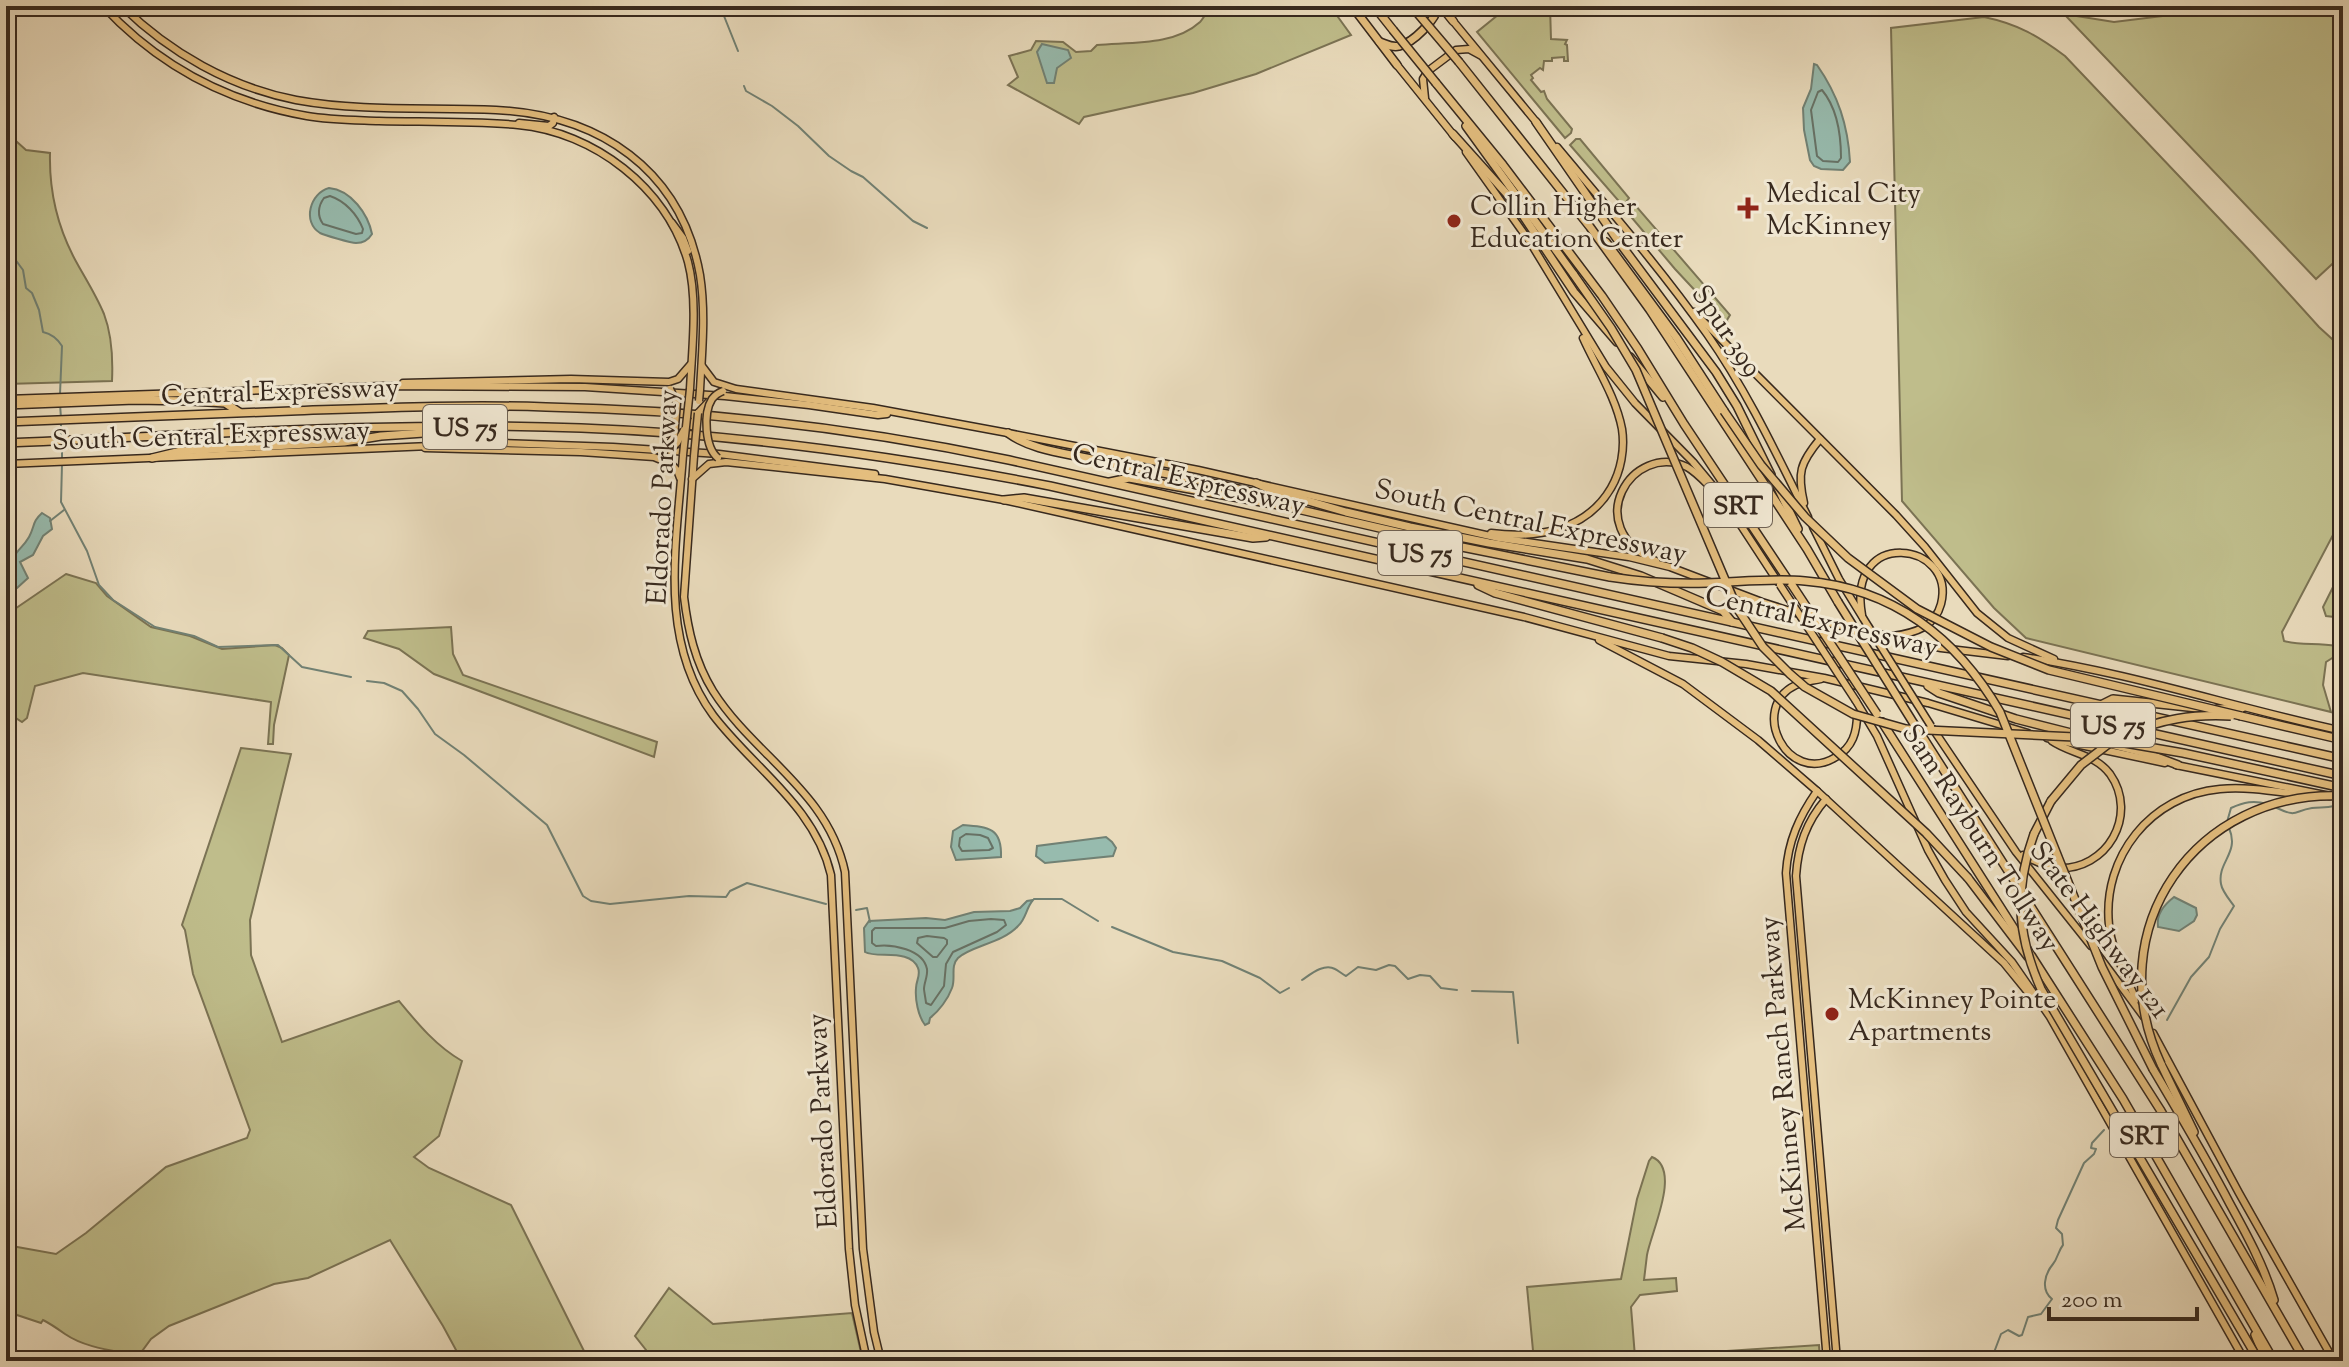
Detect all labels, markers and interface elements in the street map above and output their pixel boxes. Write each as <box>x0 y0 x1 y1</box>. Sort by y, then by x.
place label: Medical City McKinney <box>1766 175 1921 247</box>
place label: Collin Higher Education Center <box>1470 188 1684 260</box>
marker: Medical City McKinney <box>1737 197 1759 219</box>
marker: Collin Higher Education Center <box>1445 212 1463 230</box>
street label: Spur 399 <box>1680 278 1771 386</box>
street label: Central Expressway <box>160 369 400 417</box>
street label: Eldorado Parkway <box>638 388 690 606</box>
road number: US 75 <box>423 405 507 449</box>
street label: South Central Expressway <box>51 411 371 463</box>
street label: Central Expressway <box>1068 435 1309 527</box>
street label: South Central Expressway <box>1370 470 1690 576</box>
road number: SRT <box>1704 483 1772 527</box>
road number: US 75 <box>1378 531 1462 575</box>
street label: Central Expressway <box>1701 577 1942 669</box>
road number: US 75 <box>2071 703 2155 747</box>
street label: Sam Rayburn Tollway <box>1891 717 2068 961</box>
street label: State Highway 121 <box>2019 834 2179 1028</box>
street label: McKinney Ranch Parkway <box>1750 914 1818 1233</box>
place label: McKinney Pointe Apartments <box>1848 981 2056 1053</box>
marker: McKinney Pointe Apartments <box>1823 1005 1841 1023</box>
street label: Eldorado Parkway <box>798 1012 850 1230</box>
road number: SRT <box>2110 1113 2178 1157</box>
scale bar <box>2049 1271 2197 1321</box>
text: 200 m <box>2061 1284 2123 1318</box>

